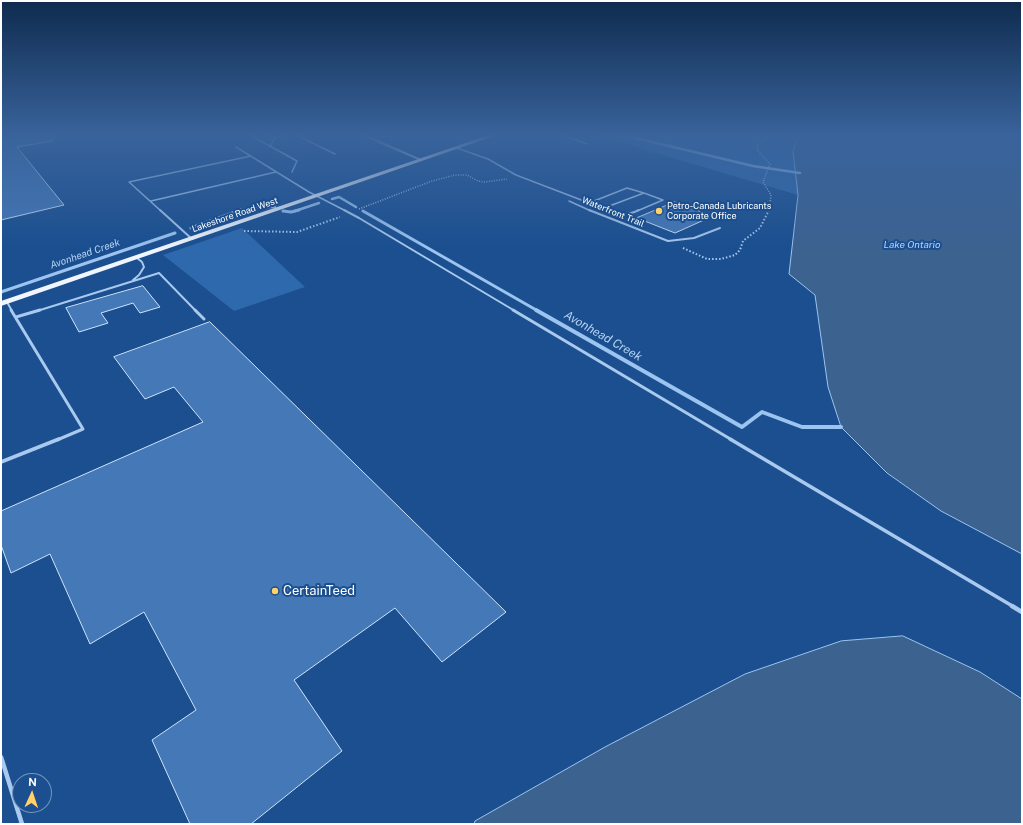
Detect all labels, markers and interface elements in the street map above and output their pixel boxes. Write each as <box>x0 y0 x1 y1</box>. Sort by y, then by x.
street label: Lakeshore Road West <box>191 195 279 235</box>
street label: Waterfront Trail <box>580 195 646 229</box>
place label: Petro-Canada Lubricants Corporate Office <box>667 201 771 222</box>
marker: Petro-Canada Lubricants Corporate Office <box>654 206 664 216</box>
water label: Avonhead Creek <box>48 236 122 272</box>
water label: Lake Ontario <box>884 239 940 251</box>
water label: Avonhead Creek <box>561 308 645 364</box>
place label: CertainTeed <box>283 583 355 599</box>
marker: CertainTeed <box>270 586 280 596</box>
north arrow <box>12 773 52 813</box>
text: N <box>28 776 37 788</box>

